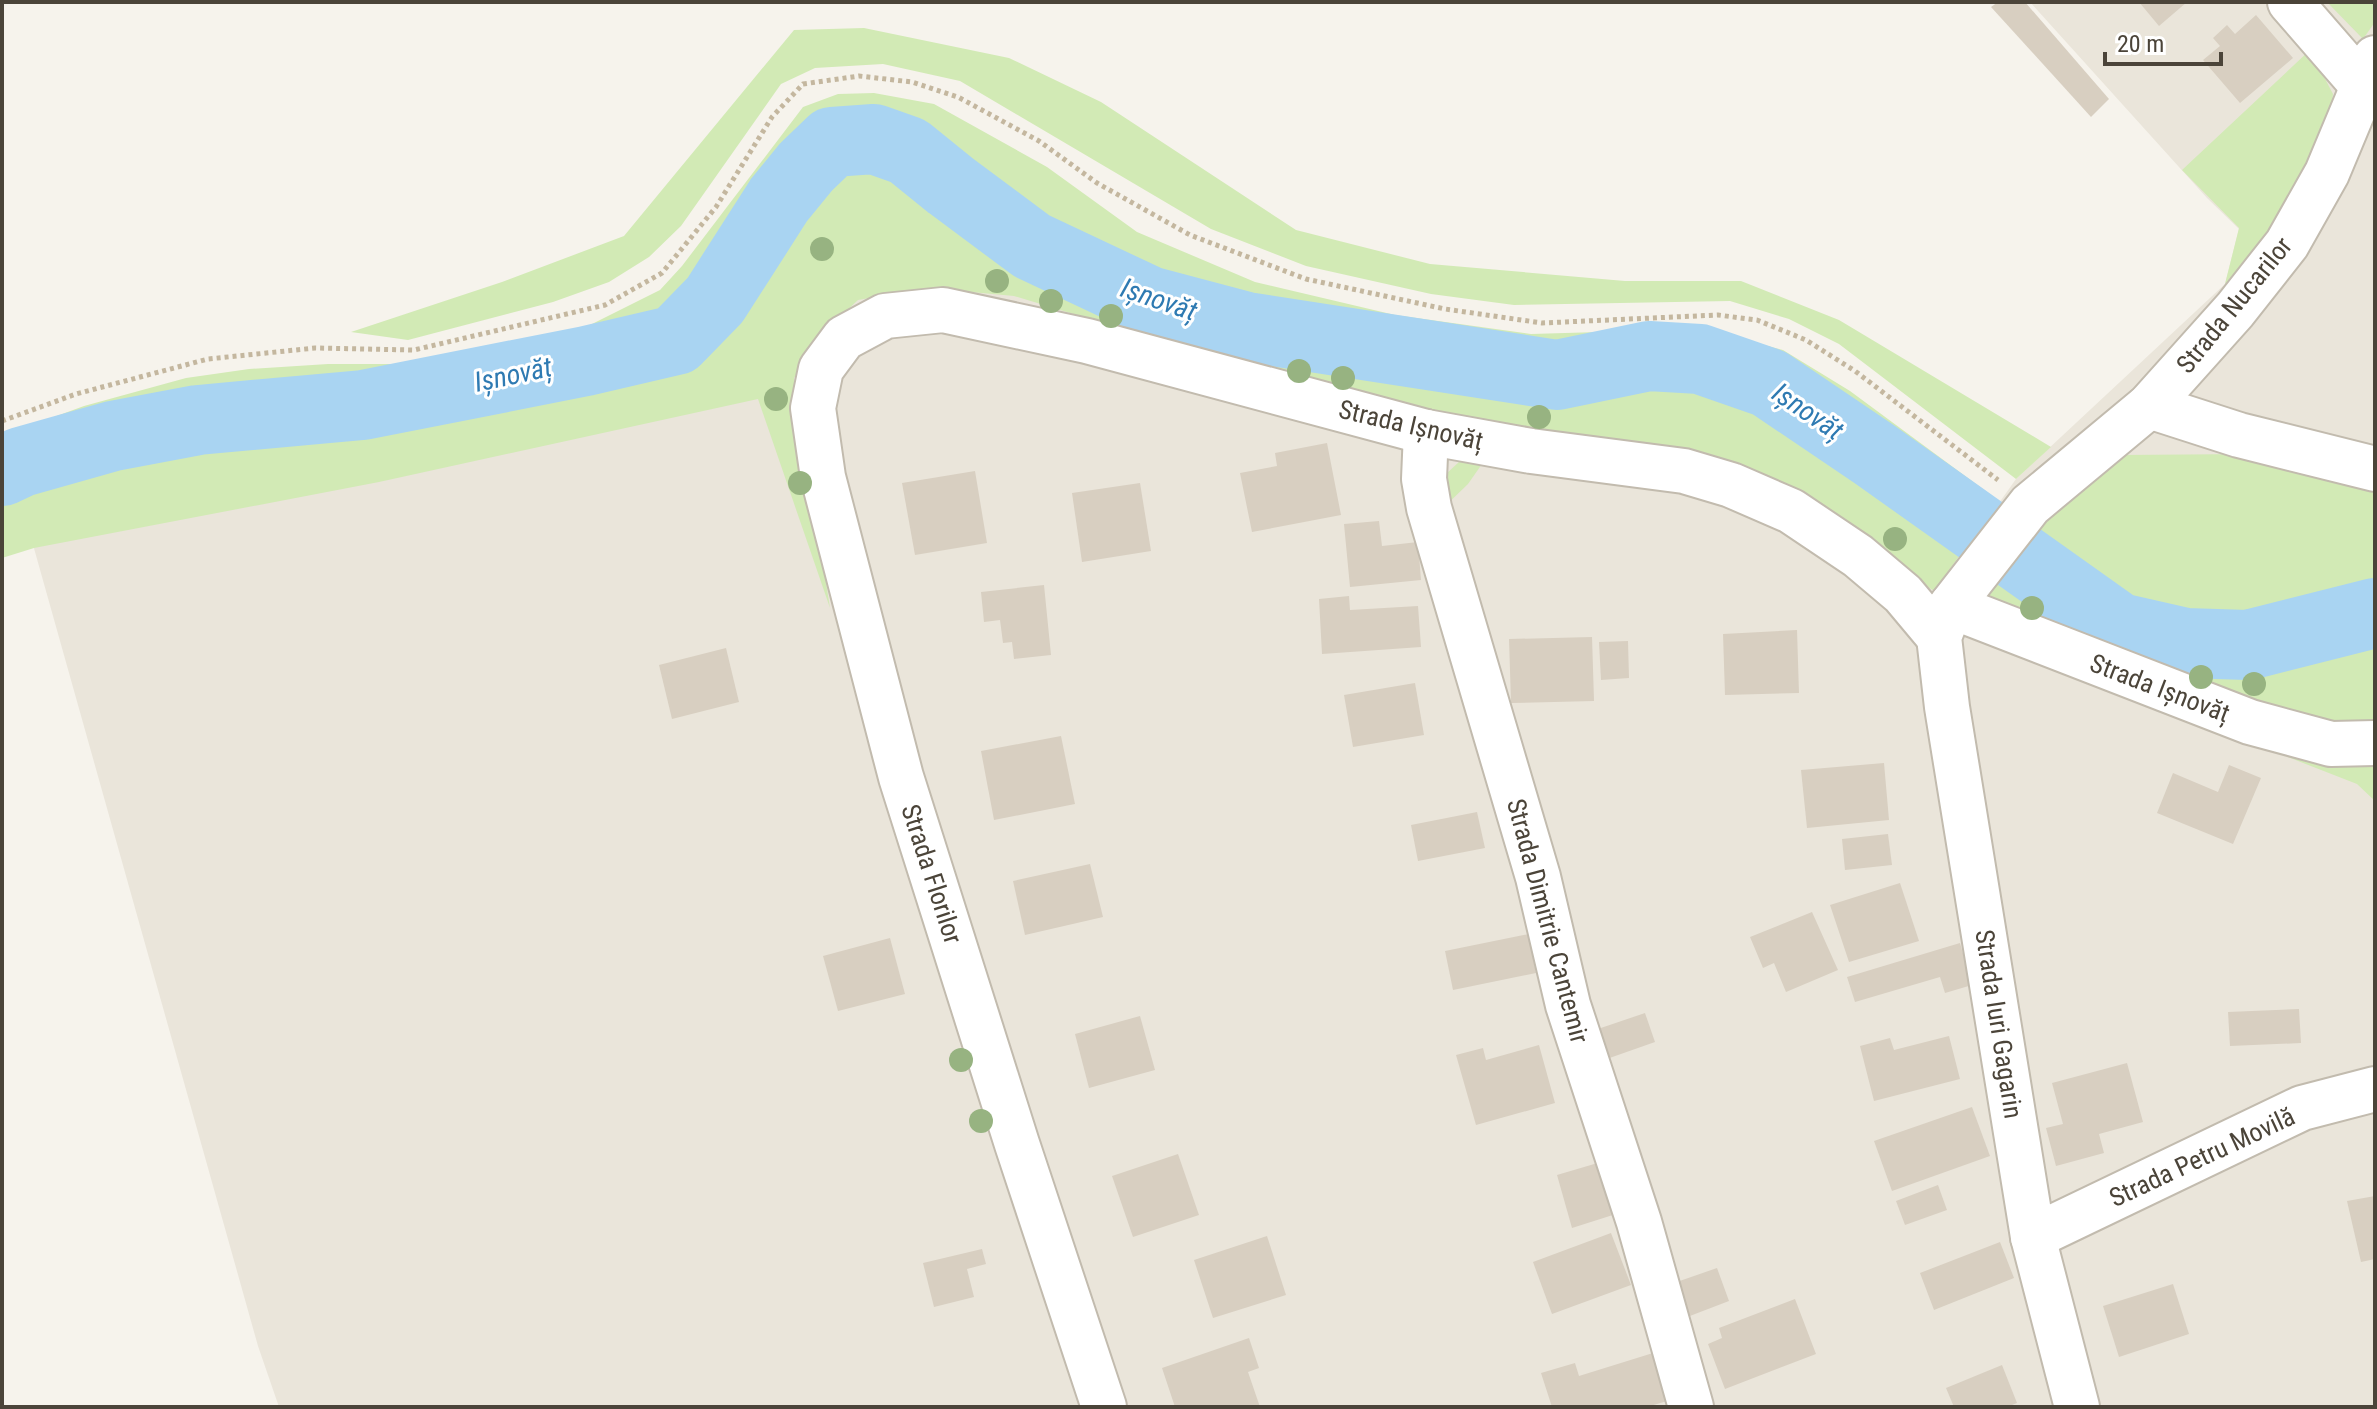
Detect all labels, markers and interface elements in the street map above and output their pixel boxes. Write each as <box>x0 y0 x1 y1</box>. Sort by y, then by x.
scale bar <box>2105 16 2221 66</box>
text: 20 m <box>2117 30 2164 58</box>
street label: Strada Nucarilor <box>2170 231 2298 379</box>
water label: Ișnovăț <box>1116 271 1202 328</box>
water label: Ișnovăț <box>471 350 556 399</box>
water label: Ișnovăț <box>1766 376 1850 448</box>
street label: Strada Ișnovăț <box>1336 394 1486 457</box>
street label: Strada Ișnovăț <box>2086 648 2234 729</box>
street label: Strada Dimitrie Cantemir <box>1501 796 1595 1046</box>
street label: Strada Florilor <box>895 801 969 948</box>
street label: Strada Iuri Gagarin <box>1969 927 2029 1121</box>
street label: Strada Petru Movilă <box>2105 1101 2299 1213</box>

